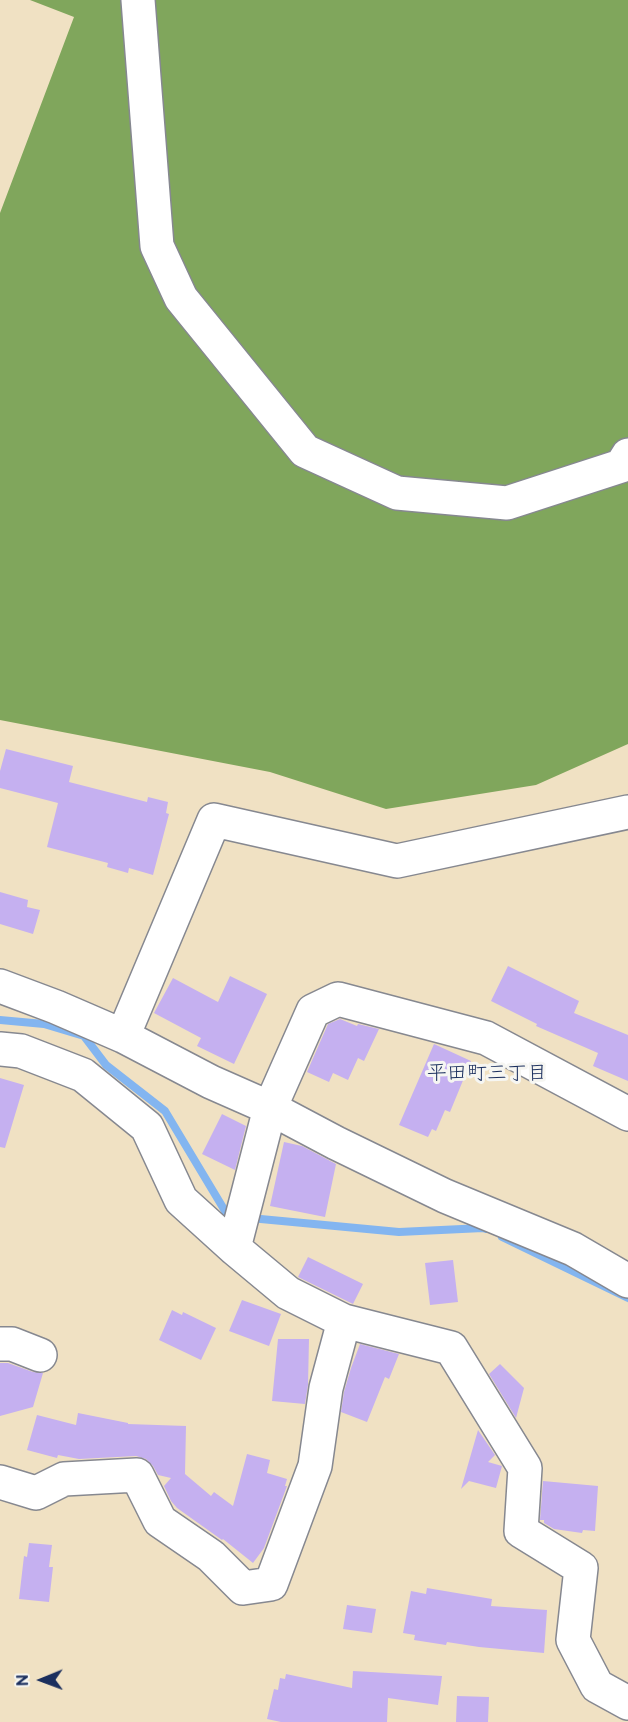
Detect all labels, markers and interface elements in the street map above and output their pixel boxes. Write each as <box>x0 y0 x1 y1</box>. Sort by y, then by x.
district label: 平田町三丁目 <box>427 1062 547 1086</box>
north arrow <box>12 1650 72 1710</box>
text: N <box>14 1674 33 1687</box>

